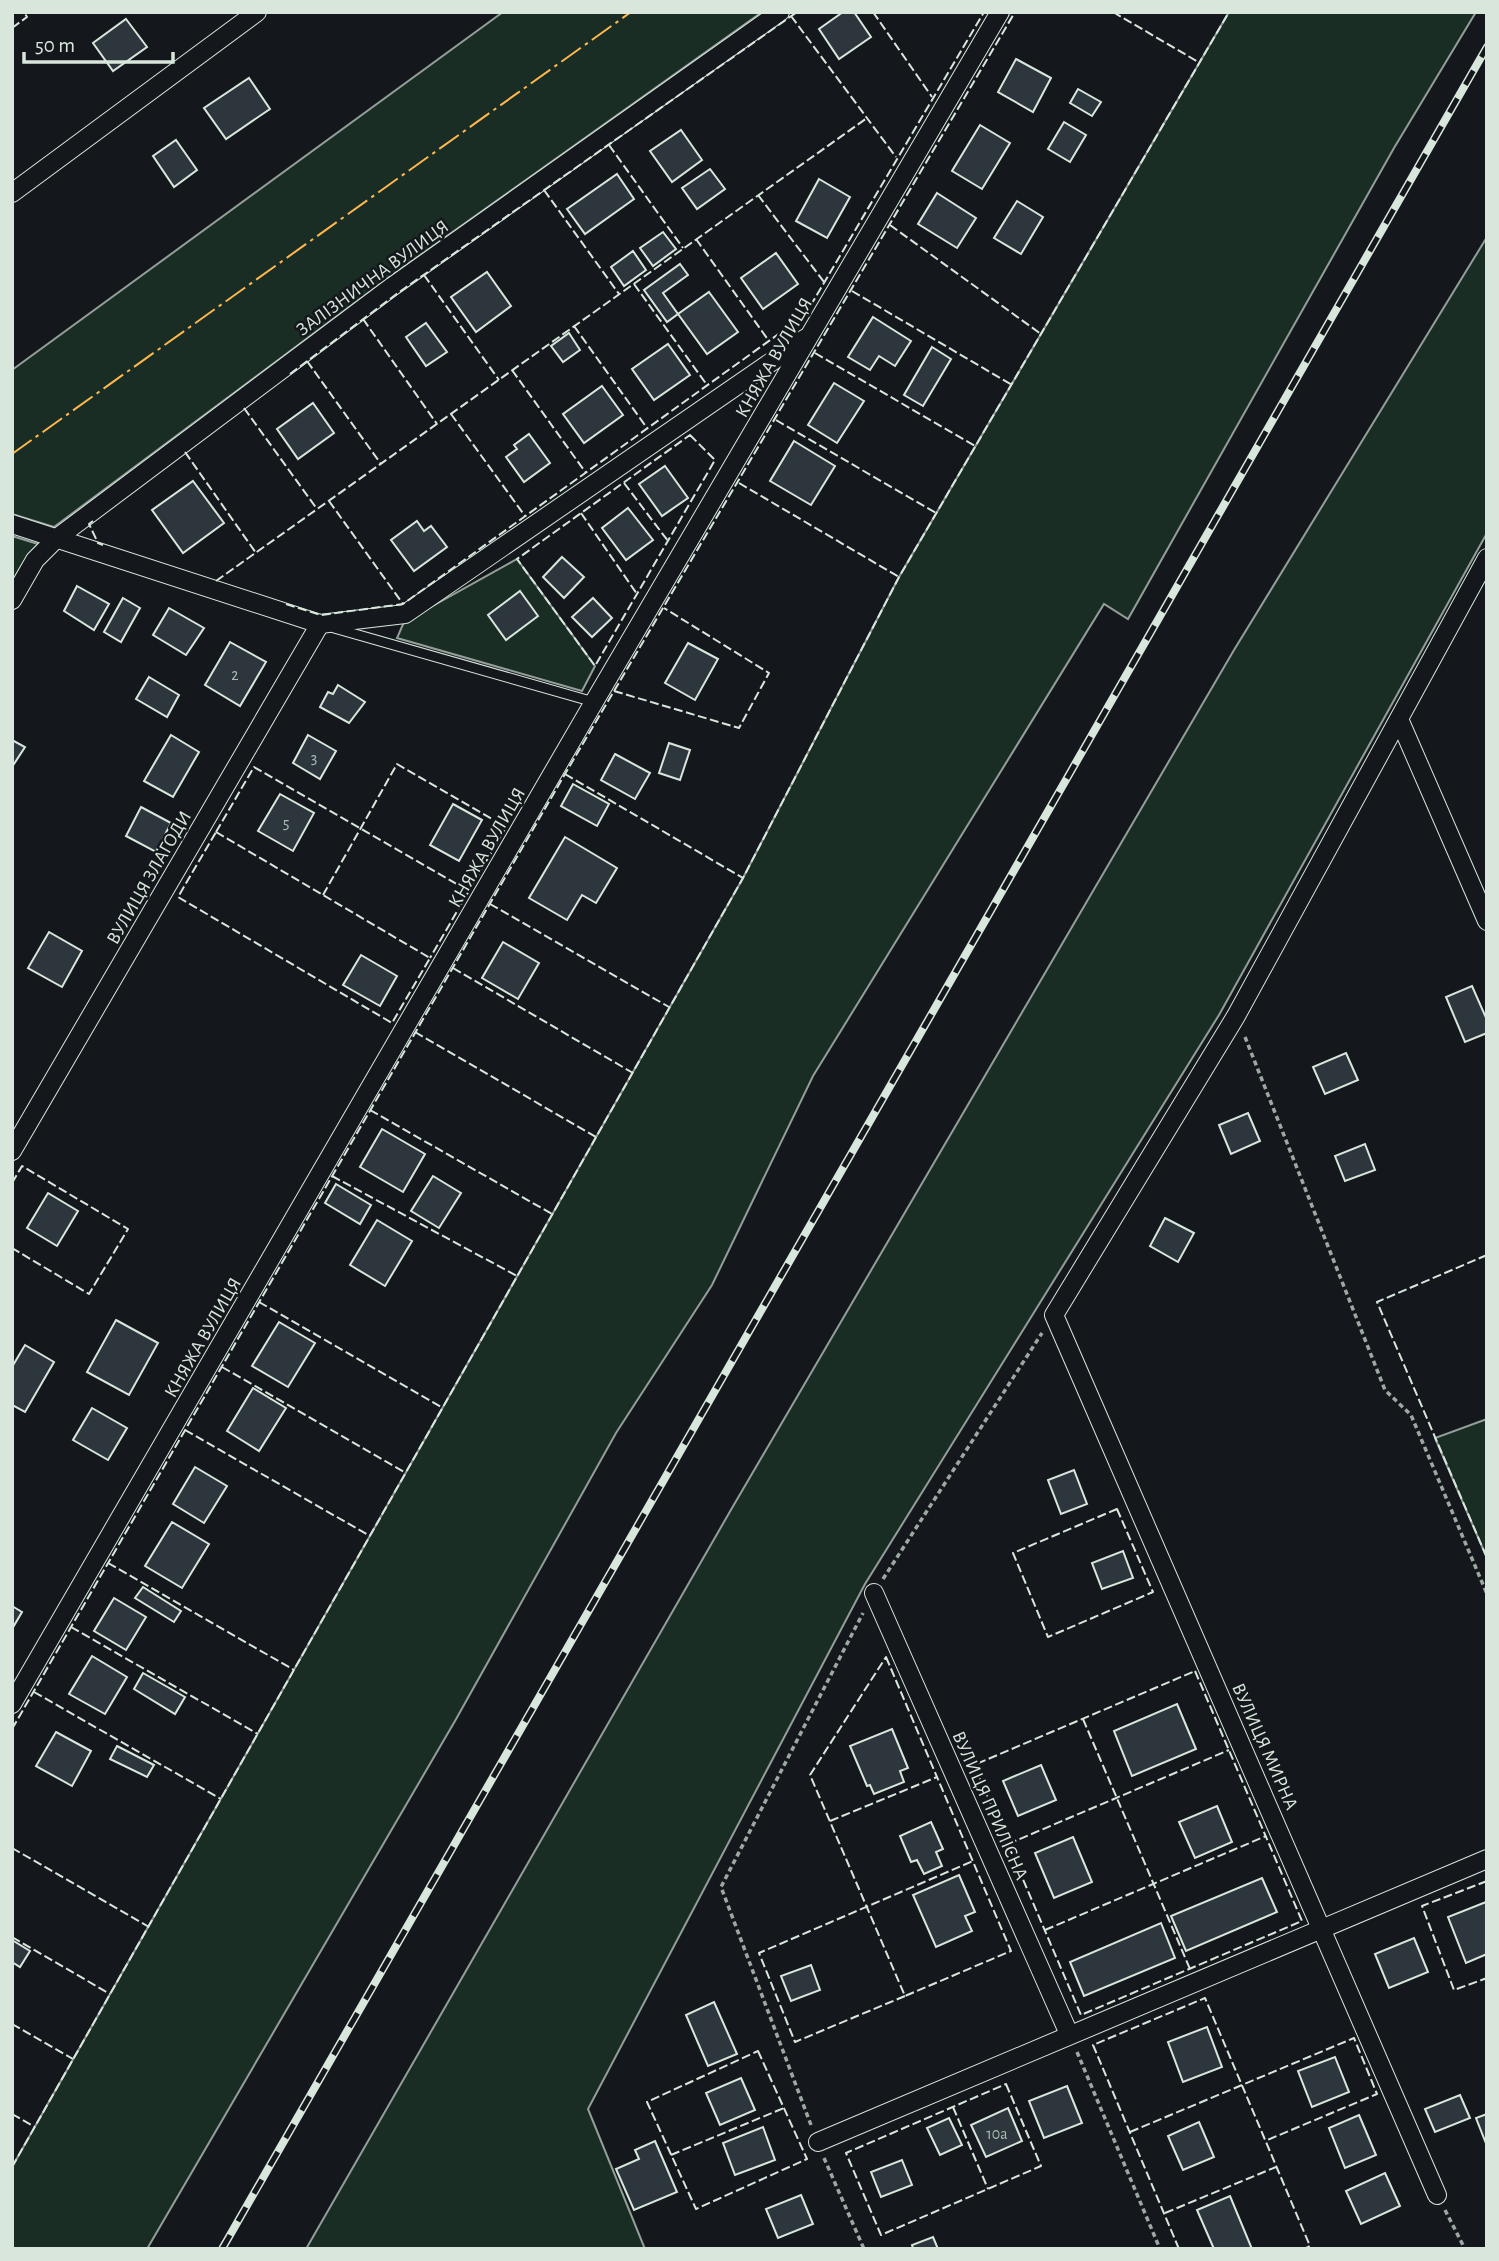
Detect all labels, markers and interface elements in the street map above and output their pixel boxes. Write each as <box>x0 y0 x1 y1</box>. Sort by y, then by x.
scale bar <box>24 21 173 65</box>
text: 50 m <box>35 35 75 56</box>
street label: ЗАЛІЗНИЧНА ВУЛИЦЯ <box>293 217 453 340</box>
street label: КНЯЖА ВУЛИЦЯ <box>732 295 816 421</box>
house number: 2 <box>231 667 239 683</box>
house number: 3 <box>311 750 317 766</box>
street label: КНЯЖА ВУЛИЦЯ <box>445 785 529 911</box>
street label: ВУЛИЦЯ ЗЛАГОДИ <box>103 808 195 948</box>
house number: 5 <box>283 815 289 831</box>
street label: КНЯЖА ВУЛИЦЯ <box>161 1275 245 1401</box>
street label: ВУЛИЦЯ МИРНА <box>1228 1680 1301 1813</box>
street label: ВУЛИЦЯ ПРИЛІСНА <box>948 1728 1031 1883</box>
house number: 10а <box>986 2126 1008 2142</box>

